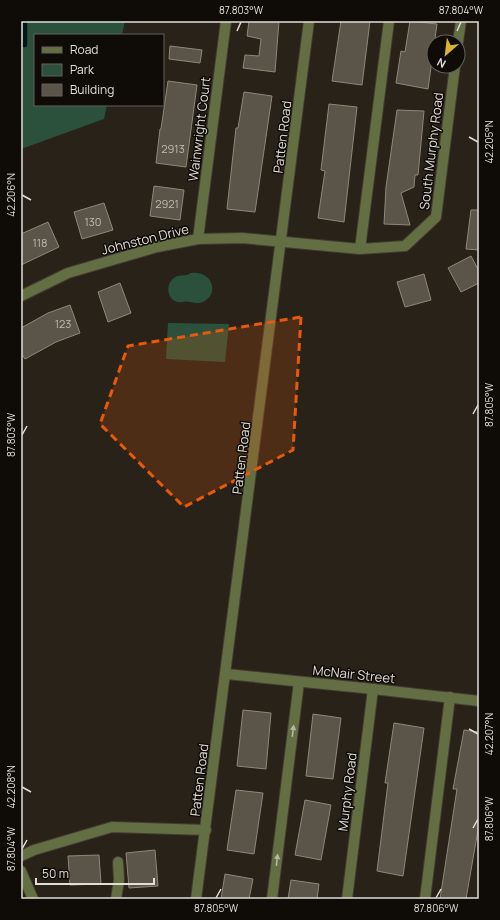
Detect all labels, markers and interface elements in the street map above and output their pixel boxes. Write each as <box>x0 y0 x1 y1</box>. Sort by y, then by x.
text: 87.803°W <box>219 3 264 17</box>
text: 87.804°W <box>439 3 484 17</box>
legend <box>34 34 164 106</box>
north arrow <box>426 34 466 74</box>
text: Road <box>70 41 98 58</box>
text: N <box>434 55 448 72</box>
text: Park <box>70 61 95 78</box>
street label: Wainwright Court <box>184 76 214 182</box>
text: Building <box>70 81 114 98</box>
street label: South Murphy Road <box>415 91 447 211</box>
street label: Patten Road <box>269 100 295 174</box>
text: 42.205°N <box>482 120 496 164</box>
house number: 2913 <box>161 141 185 156</box>
text: 42.206°N <box>4 173 18 217</box>
house number: 2921 <box>155 196 179 211</box>
house number: 130 <box>84 214 102 229</box>
street label: Johnston Drive <box>99 219 191 259</box>
house number: 118 <box>33 235 47 250</box>
house number: 123 <box>55 316 71 331</box>
text: 87.805°W <box>482 382 496 427</box>
text: 87.803°W <box>4 412 18 457</box>
street label: Patten Road <box>228 421 254 495</box>
street label: McNair Street <box>312 661 396 687</box>
text: 42.207°N <box>482 713 496 755</box>
one-way arrow <box>290 725 296 737</box>
street label: Patten Road <box>186 743 212 817</box>
street label: Murphy Road <box>333 752 361 832</box>
text: 42.208°N <box>4 765 18 809</box>
text: 87.806°W <box>482 796 496 841</box>
text: 87.804°W <box>4 826 18 871</box>
one-way arrow <box>274 854 280 866</box>
scale bar <box>36 860 154 886</box>
text: 50 m <box>42 865 69 882</box>
text: 87.805°W <box>194 901 239 915</box>
text: 87.806°W <box>414 901 459 915</box>

